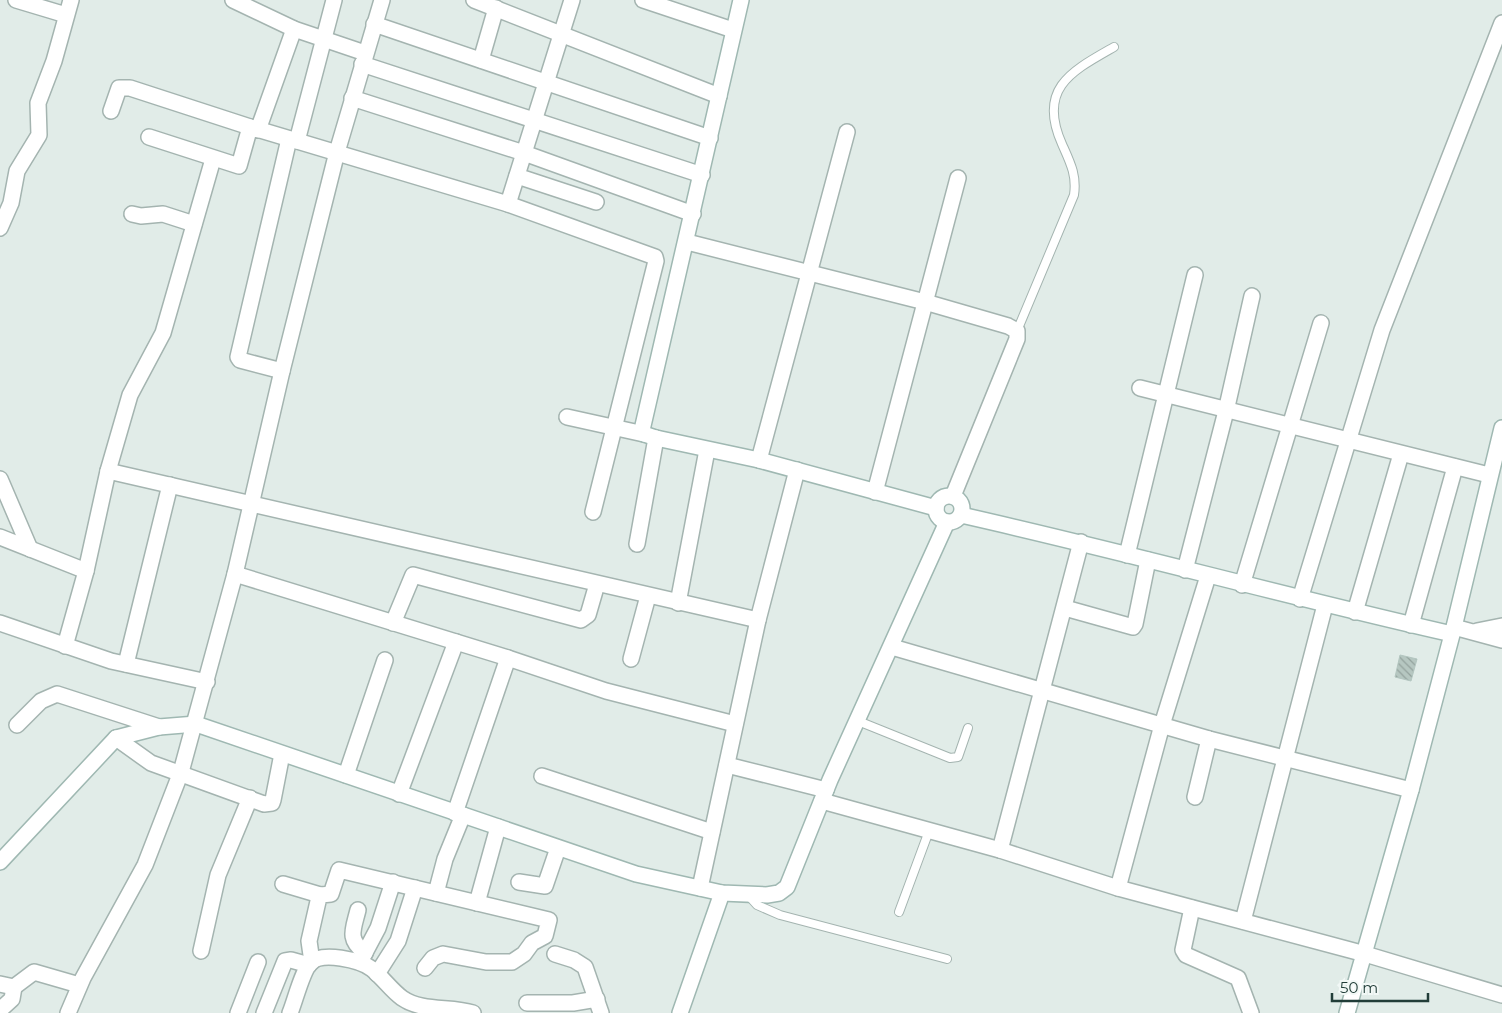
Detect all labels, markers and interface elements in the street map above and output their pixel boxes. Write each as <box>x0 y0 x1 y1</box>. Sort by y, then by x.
scale bar <box>1332 970 1428 1002</box>
text: 50 m <box>1340 978 1378 997</box>

